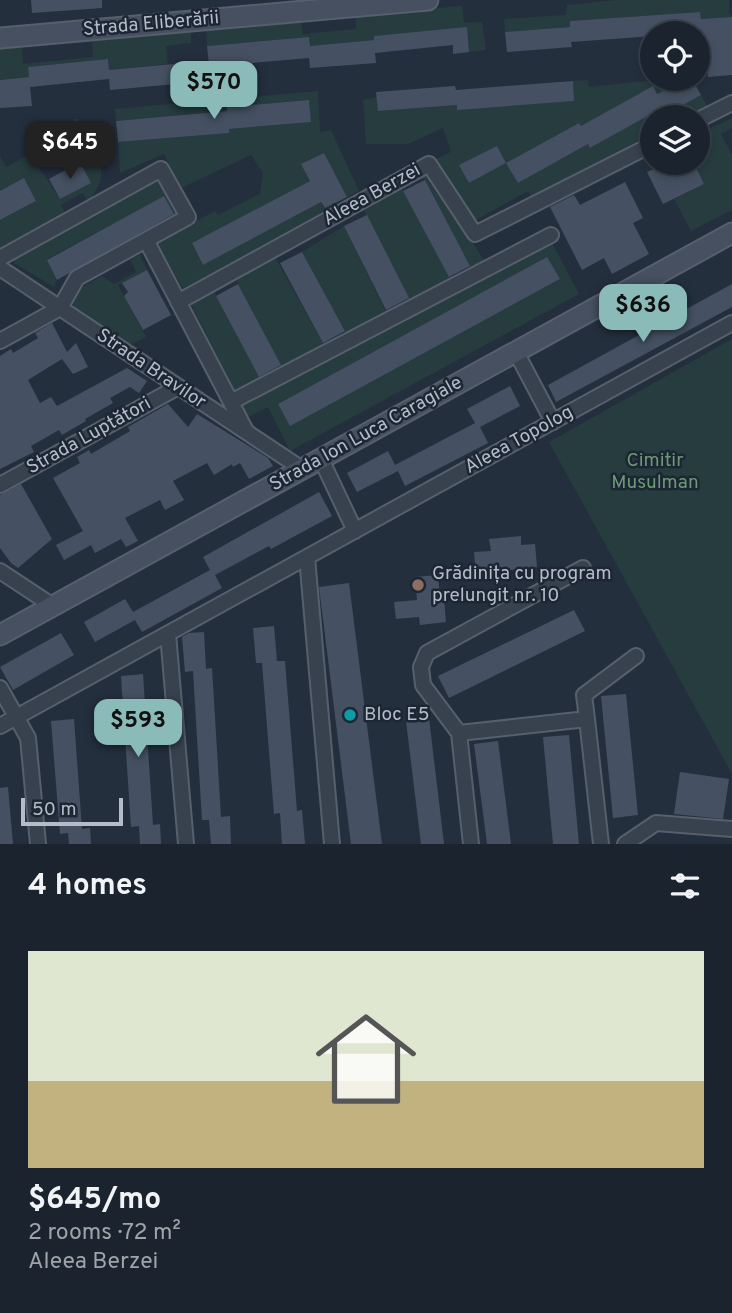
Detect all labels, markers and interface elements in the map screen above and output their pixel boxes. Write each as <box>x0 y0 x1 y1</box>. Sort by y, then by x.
street label: Strada Eliberării <box>82 6 220 42</box>
map controls <box>640 21 710 175</box>
button: locate <box>640 21 710 91</box>
pin: $570 <box>173 61 255 121</box>
text: $570 <box>186 69 242 98</box>
button: layers <box>640 105 710 175</box>
pin: $645 <box>29 122 111 181</box>
text: $645 <box>42 129 98 158</box>
street label: Aleea Berzei <box>319 158 425 232</box>
pin: $636 <box>602 284 684 344</box>
text: $636 <box>615 292 671 321</box>
street label: Strada Bravilor <box>92 324 211 415</box>
street label: Strada Ion Luca Caragiale <box>265 371 467 497</box>
street label: Strada Luptători <box>23 392 155 480</box>
street label: Aleea Topolog <box>461 400 577 480</box>
park label: Cimitir Musulman <box>611 449 699 495</box>
place label: Grădinița cu program prelungit nr. 10 <box>432 562 612 608</box>
marker: Grădinița cu program prelungit nr. 10 <box>410 577 426 593</box>
pin: $593 <box>97 700 179 759</box>
place label: Bloc E5 <box>364 703 430 727</box>
text: $593 <box>110 707 166 736</box>
marker: Bloc E5 <box>342 707 358 723</box>
scale bar <box>21 795 122 827</box>
text: 50 m <box>32 798 77 822</box>
icon: filters <box>666 867 704 905</box>
text: 4 homes <box>28 868 147 905</box>
icon: home <box>303 996 429 1122</box>
text: $645/mo <box>28 1182 161 1219</box>
text: 2 rooms · 72 m² <box>28 1219 181 1248</box>
text: Aleea Berzei <box>28 1248 158 1277</box>

